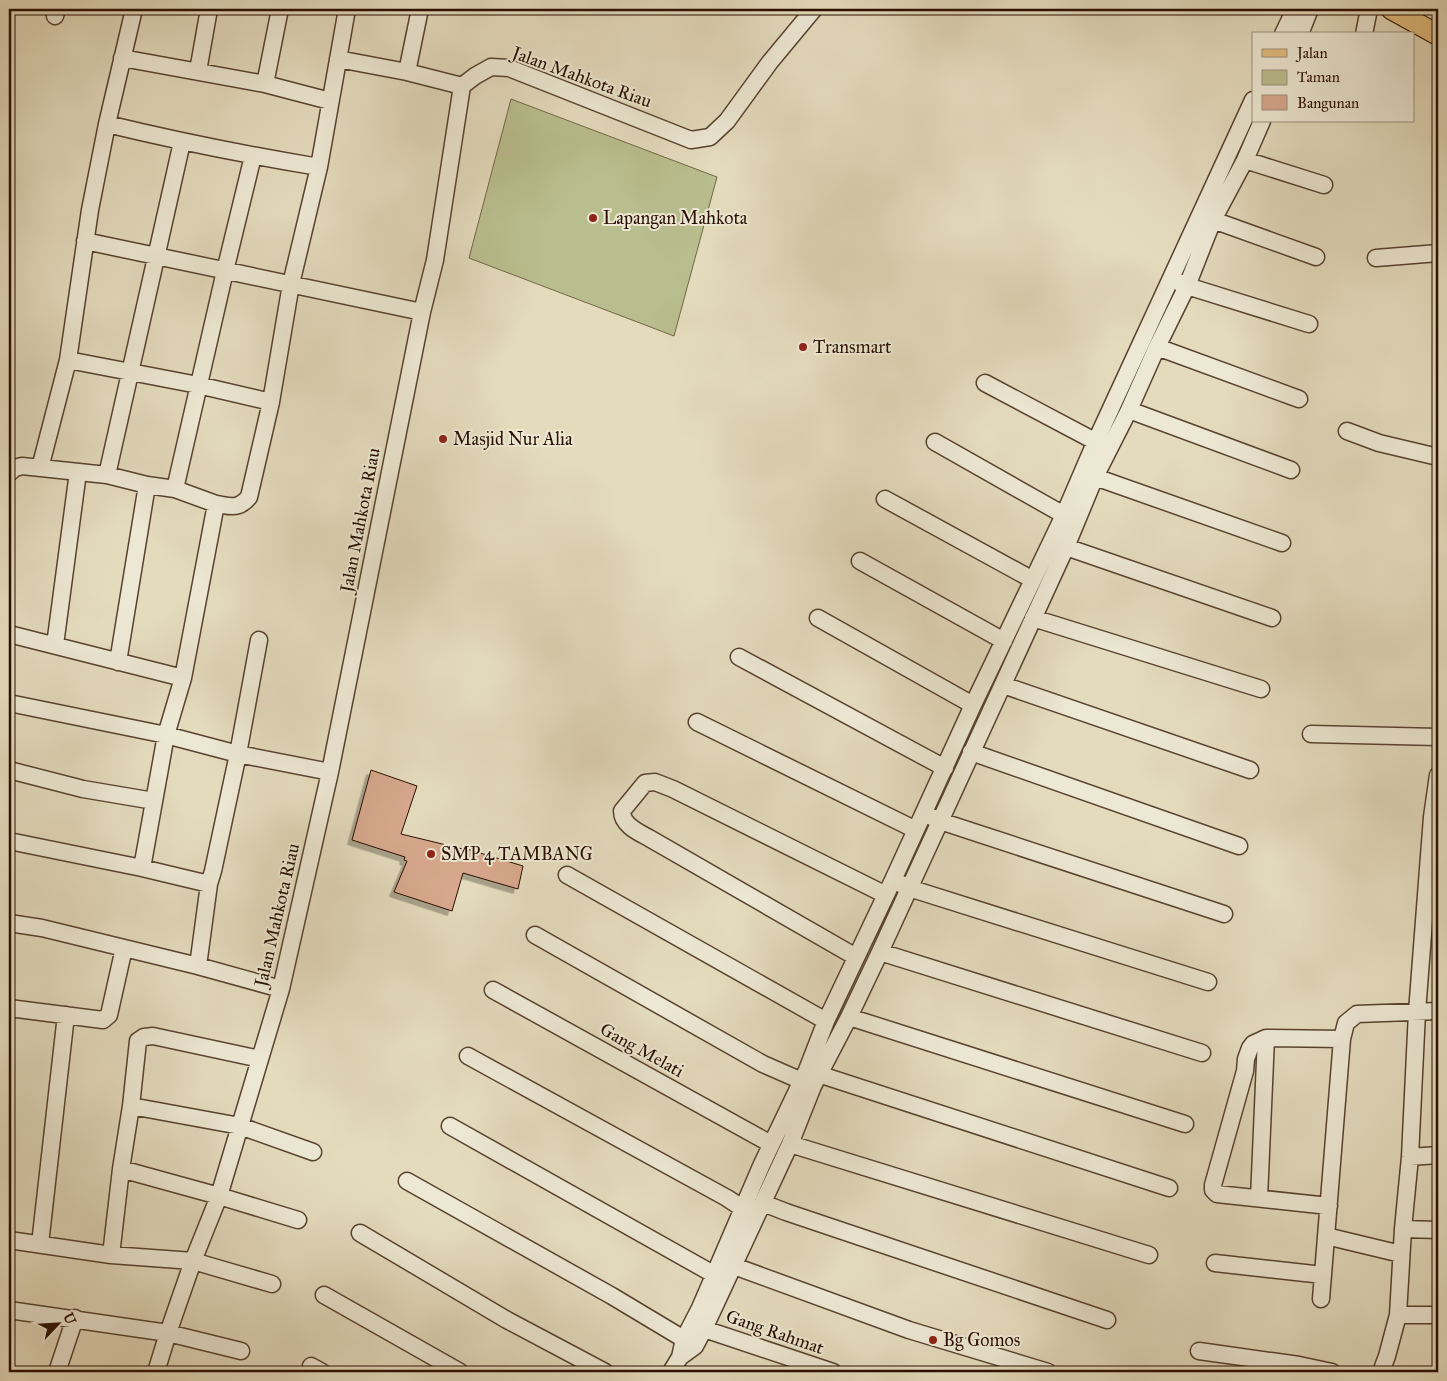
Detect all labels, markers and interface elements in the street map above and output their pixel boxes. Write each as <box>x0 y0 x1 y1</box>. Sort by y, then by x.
legend <box>1252 32 1414 122</box>
street label: Jalan Mahkota Riau <box>507 41 655 114</box>
text: Jalan <box>1295 44 1328 63</box>
text: Taman <box>1297 68 1340 86</box>
text: Bangunan <box>1297 94 1359 112</box>
place label: Lapangan Mahkota <box>603 207 748 230</box>
marker: Lapangan Mahkota <box>587 212 599 224</box>
place label: Transmart <box>813 336 892 358</box>
marker: Transmart <box>797 341 809 353</box>
place label: Masjid Nur Alia <box>453 428 573 450</box>
marker: Masjid Nur Alia <box>437 433 449 445</box>
street label: Jalan Mahkota Riau <box>335 445 386 596</box>
street label: Jalan Mahkota Riau <box>249 841 305 991</box>
place label: SMP 4 TAMBANG <box>441 843 593 865</box>
marker: SMP 4 TAMBANG <box>425 848 437 860</box>
street label: Gang Melati <box>596 1018 688 1083</box>
north arrow <box>32 1298 82 1348</box>
street label: Gang Rahmat <box>723 1305 827 1360</box>
text: U <box>59 1310 80 1328</box>
place label: Bg Gomos <box>943 1329 1020 1352</box>
marker: Bg Gomos <box>927 1334 939 1346</box>

